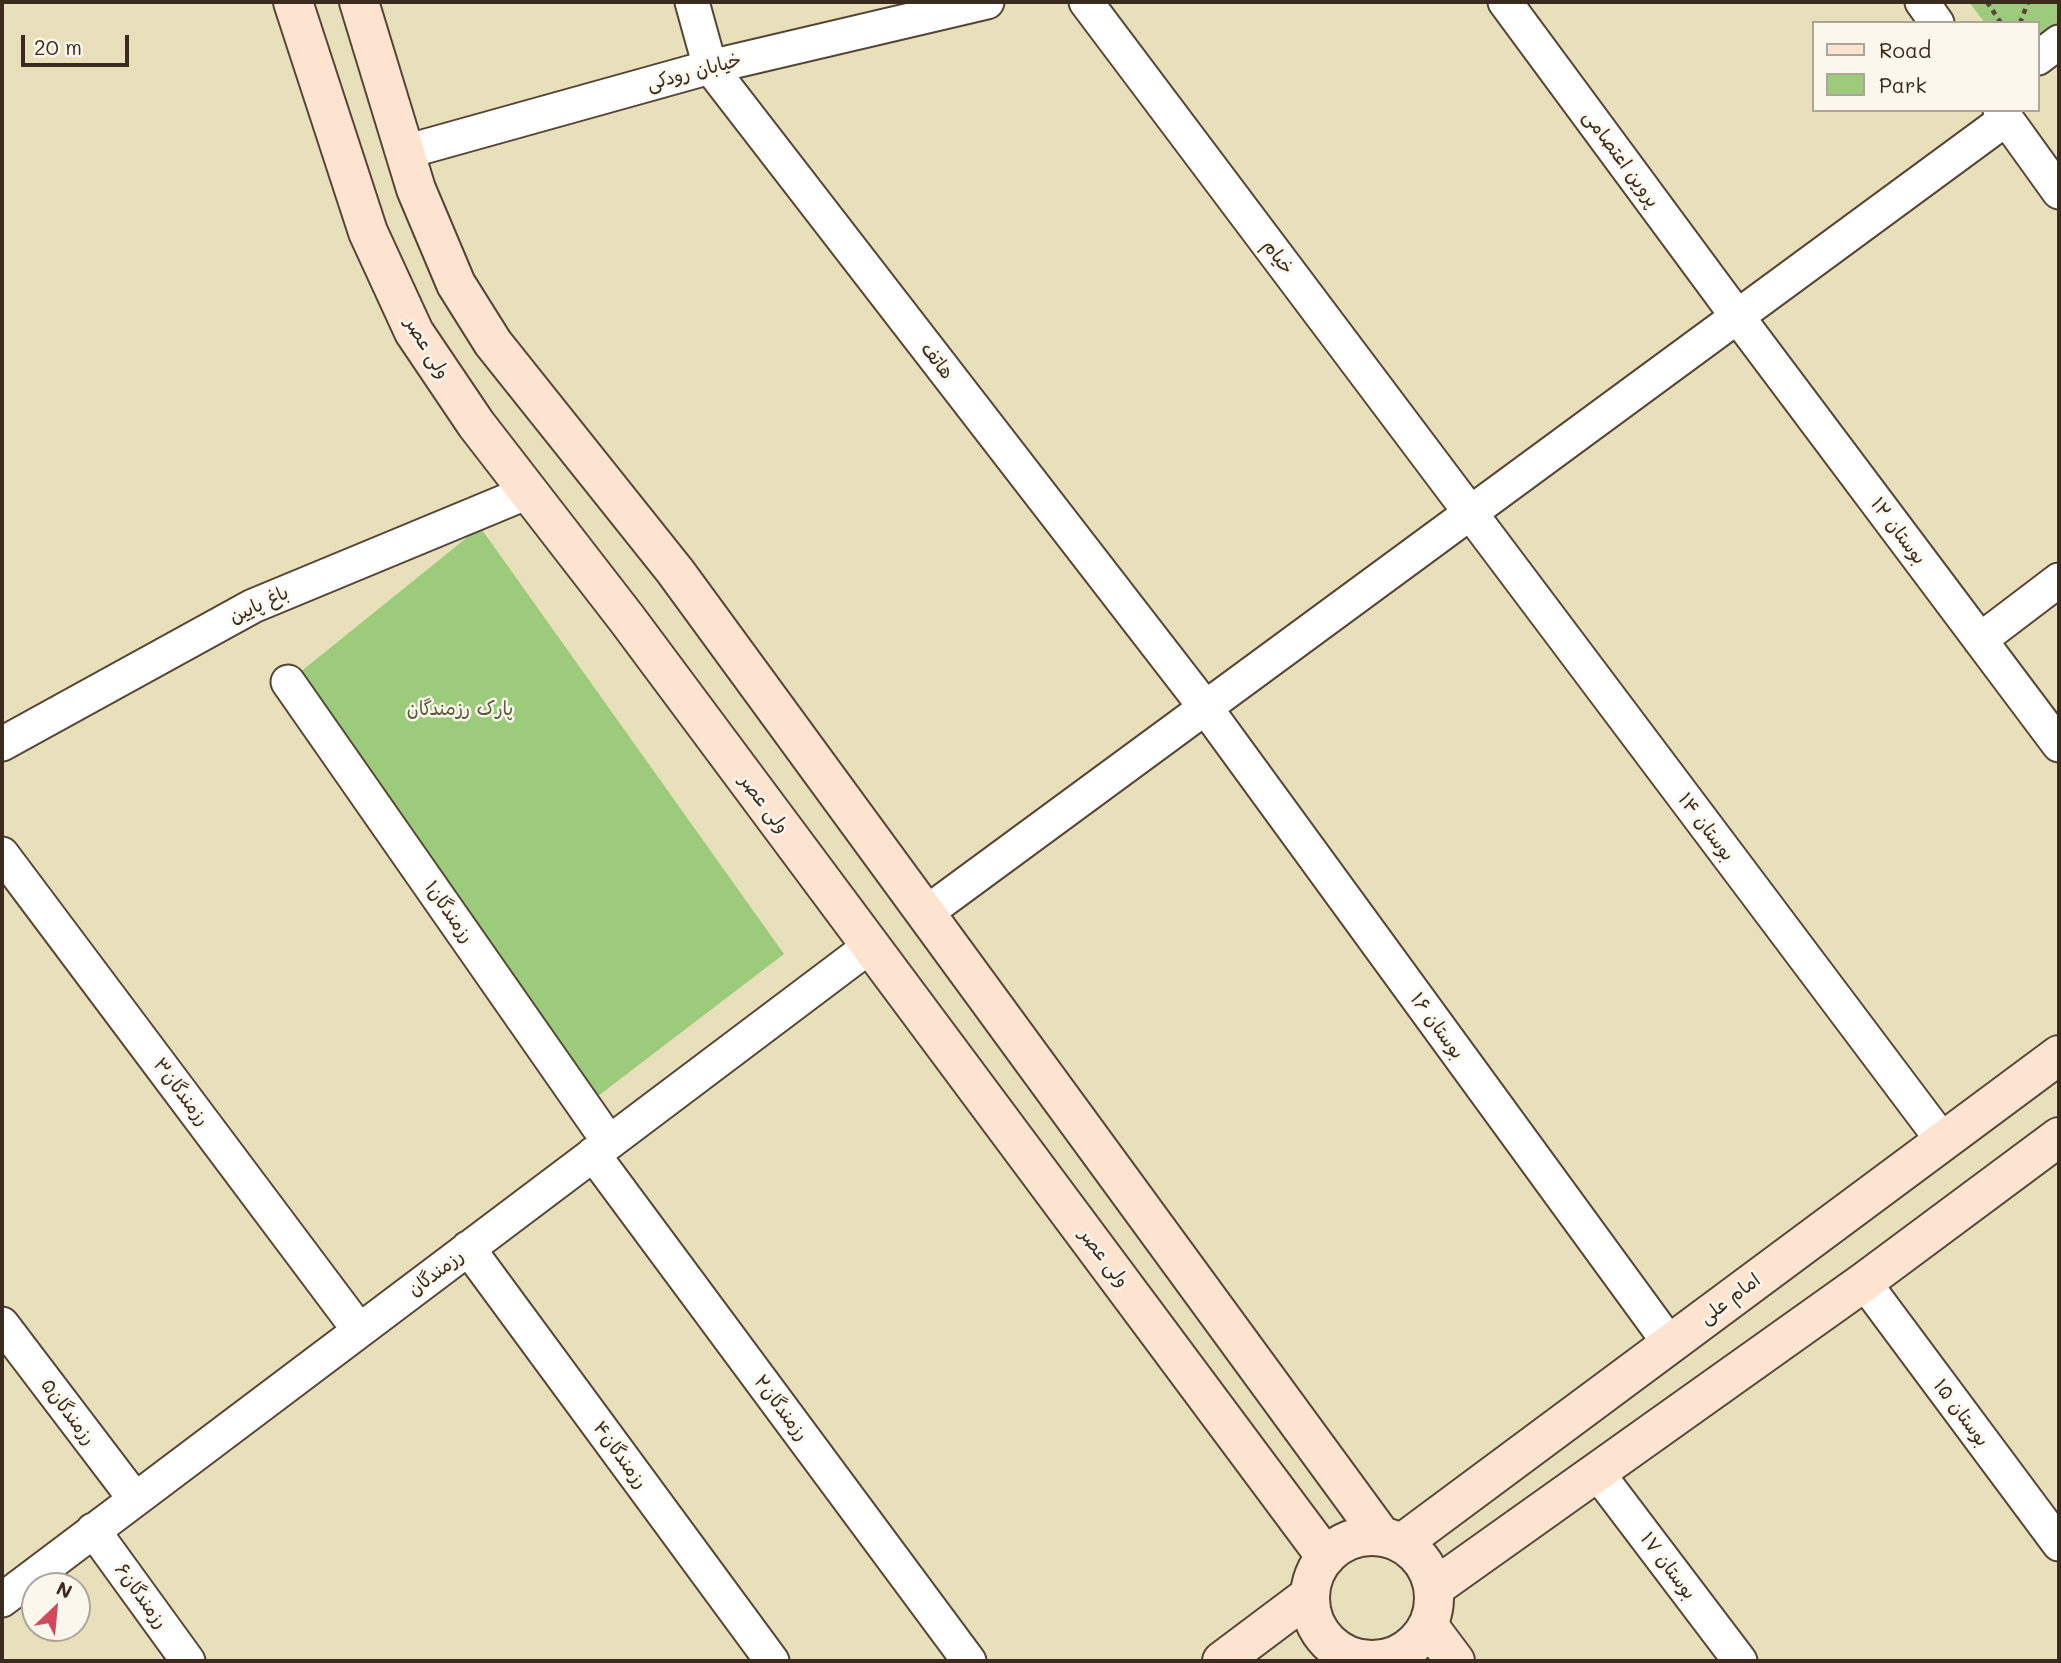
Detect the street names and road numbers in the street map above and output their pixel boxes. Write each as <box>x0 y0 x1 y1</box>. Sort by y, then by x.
street label: خیابان رودکی <box>644 48 744 96</box>
street label: پروین اعتصامی <box>1578 106 1664 212</box>
street label: خیام <box>1258 235 1298 279</box>
street label: ولی عصر <box>400 313 454 383</box>
street label: هاتف <box>916 338 958 384</box>
street label: بوستان ۱۲ <box>1866 493 1930 569</box>
street label: باغ پایین <box>226 581 292 629</box>
street label: ولی عصر <box>734 770 794 838</box>
street label: بوستان ۱۴ <box>1673 789 1739 865</box>
street label: رزمندگان۱ <box>419 877 479 947</box>
street label: بوستان ۱۶ <box>1405 988 1469 1064</box>
street label: رزمندگان۳ <box>148 1054 214 1130</box>
street label: ولی عصر <box>1074 1224 1134 1292</box>
street label: رزمندگان <box>404 1245 468 1301</box>
street label: امام علی <box>1695 1269 1765 1329</box>
street label: رزمندگان۲ <box>749 1371 813 1445</box>
street label: رزمندگان۵ <box>36 1374 100 1450</box>
street label: بوستان ۱۵ <box>1928 1375 1994 1451</box>
street label: رزمندگان۴ <box>588 1417 652 1493</box>
street label: بوستان ۱۷ <box>1635 1528 1701 1604</box>
street label: رزمندگان۶ <box>110 1559 172 1633</box>

